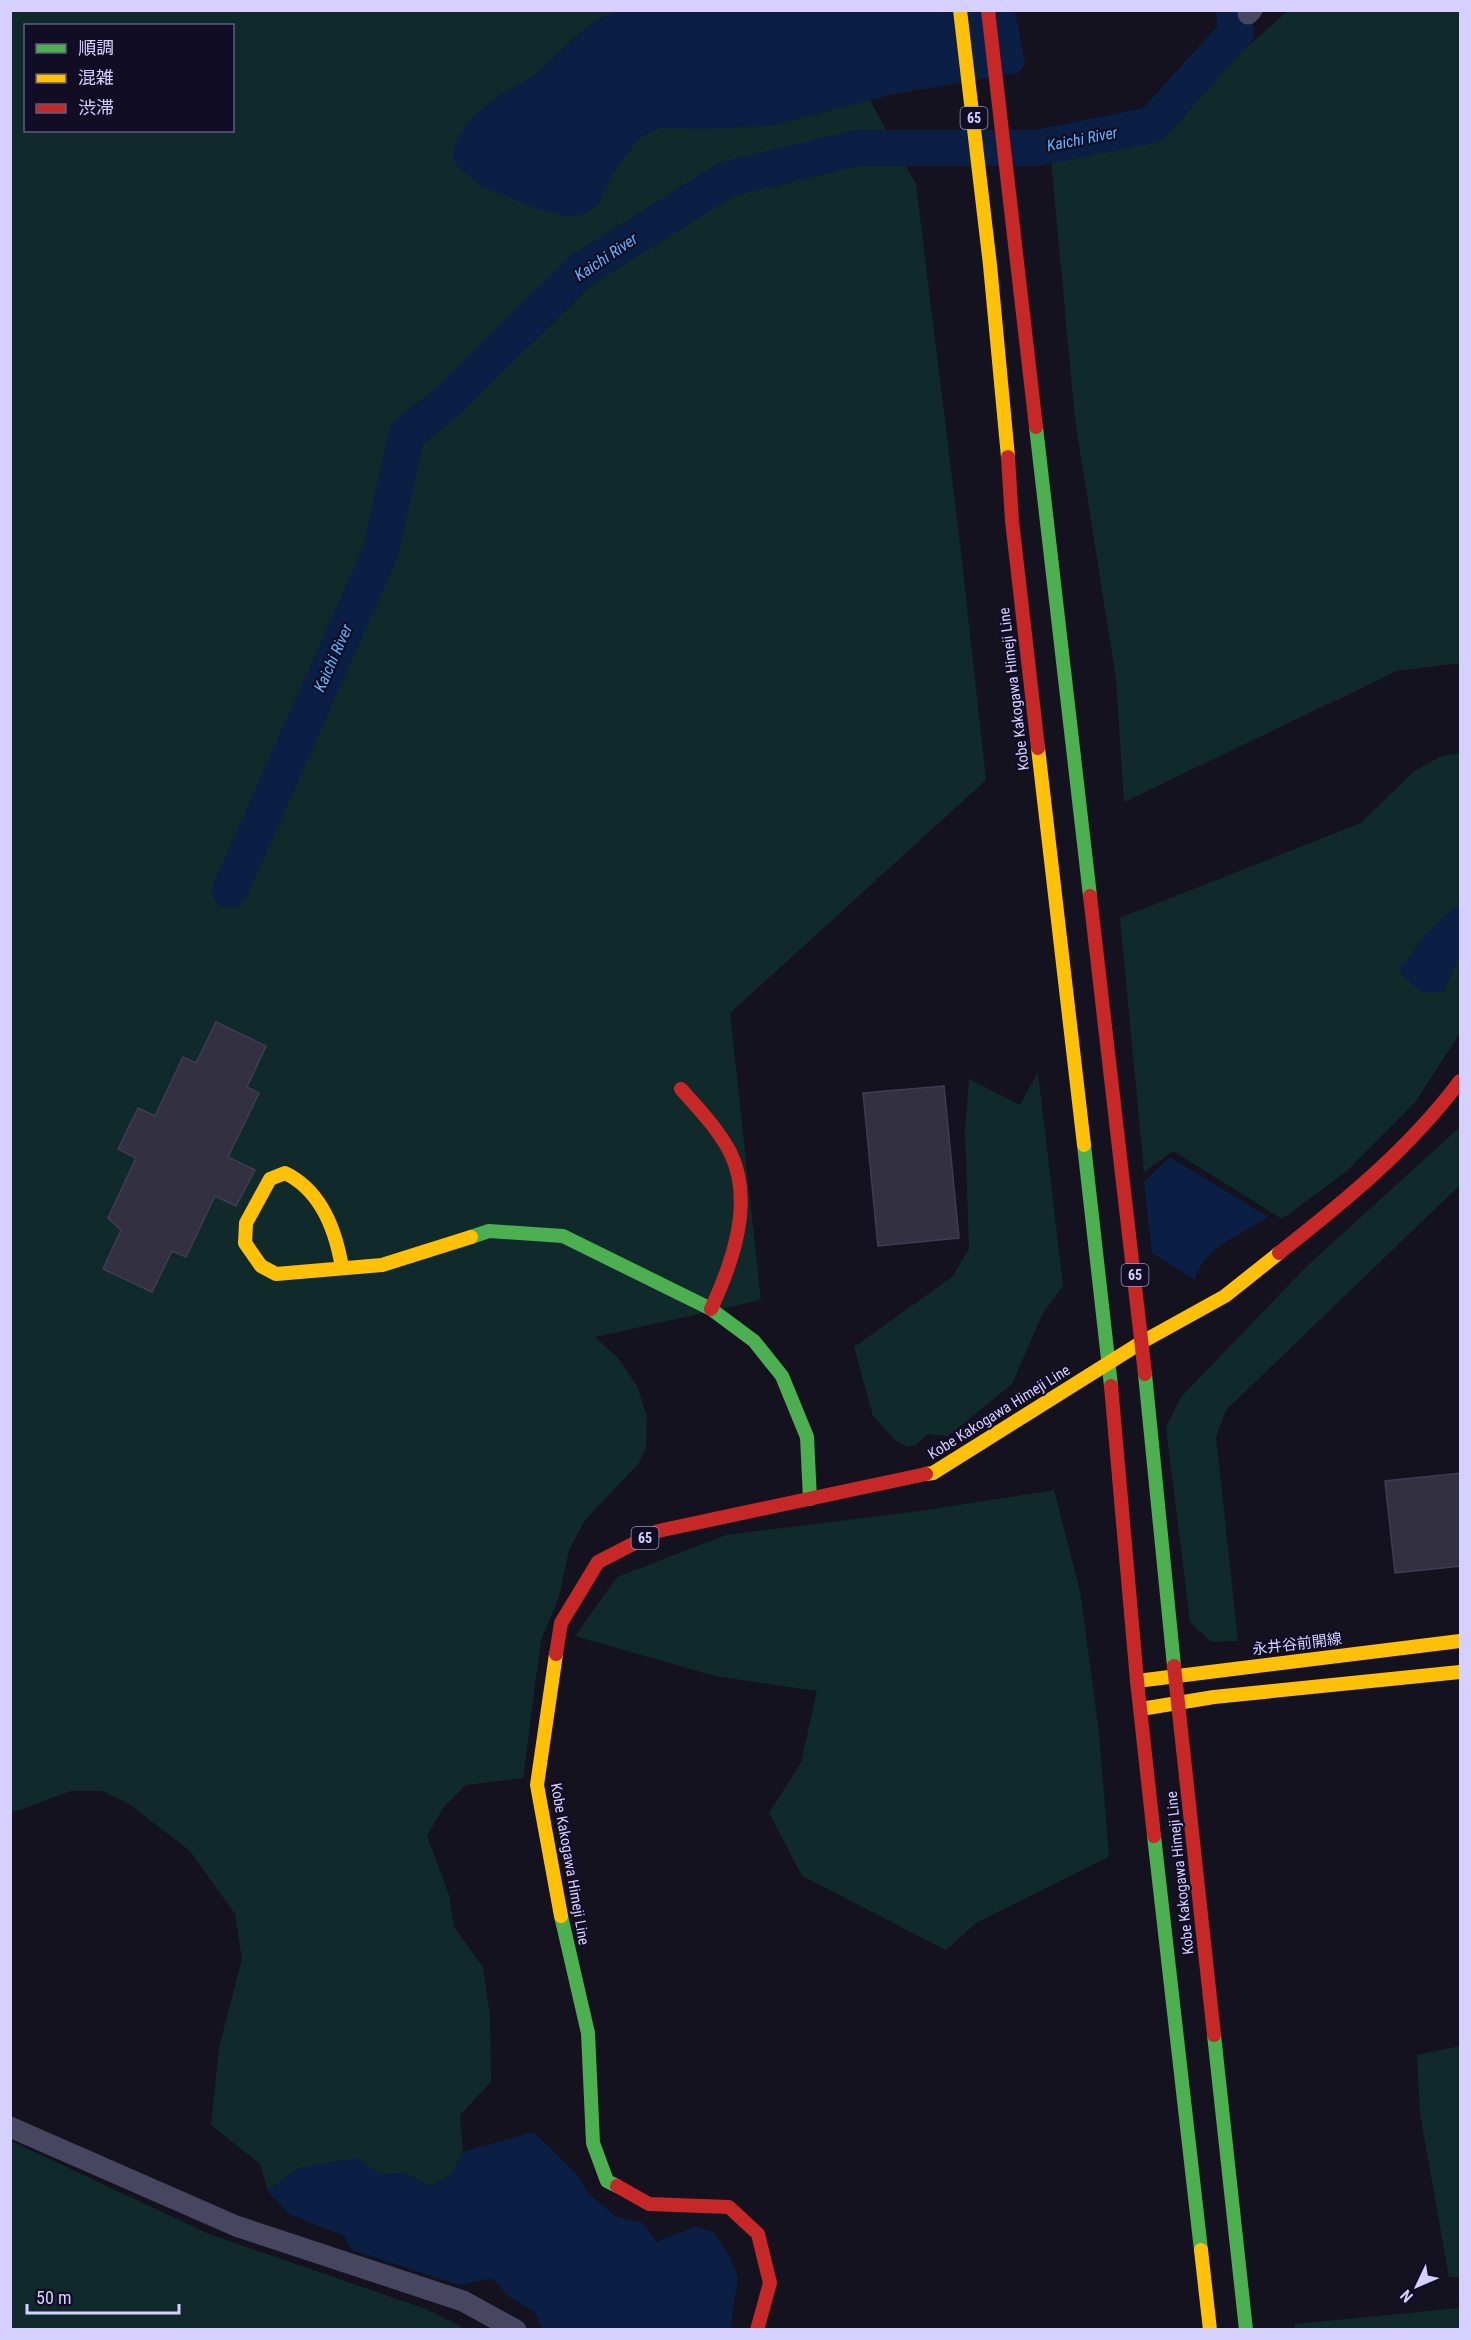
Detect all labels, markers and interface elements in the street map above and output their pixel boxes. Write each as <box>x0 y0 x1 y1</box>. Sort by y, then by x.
legend <box>24 24 234 132</box>
text: 順調 <box>78 37 114 58</box>
text: 混雑 <box>78 67 114 88</box>
text: 渋滞 <box>78 97 114 118</box>
road number: 65 <box>960 107 988 129</box>
water label: Kaichi River <box>1045 123 1120 155</box>
water label: Kaichi River <box>571 228 642 285</box>
street label: Kobe Kakogawa Himeji Line <box>995 606 1033 772</box>
water label: Kaichi River <box>310 620 357 695</box>
road number: 65 <box>1122 1264 1148 1286</box>
street label: Kobe Kakogawa Himeji Line <box>925 1361 1073 1463</box>
road number: 65 <box>632 1527 658 1549</box>
street label: 永井谷前開線 <box>1251 1630 1343 1658</box>
street label: Kobe Kakogawa Himeji Line <box>547 1782 593 1946</box>
street label: Kobe Kakogawa Himeji Line <box>1162 1790 1198 1956</box>
north arrow <box>1387 2256 1447 2316</box>
scale bar <box>27 2277 178 2315</box>
text: N <box>1396 2286 1417 2306</box>
text: 50 m <box>36 2287 71 2308</box>

